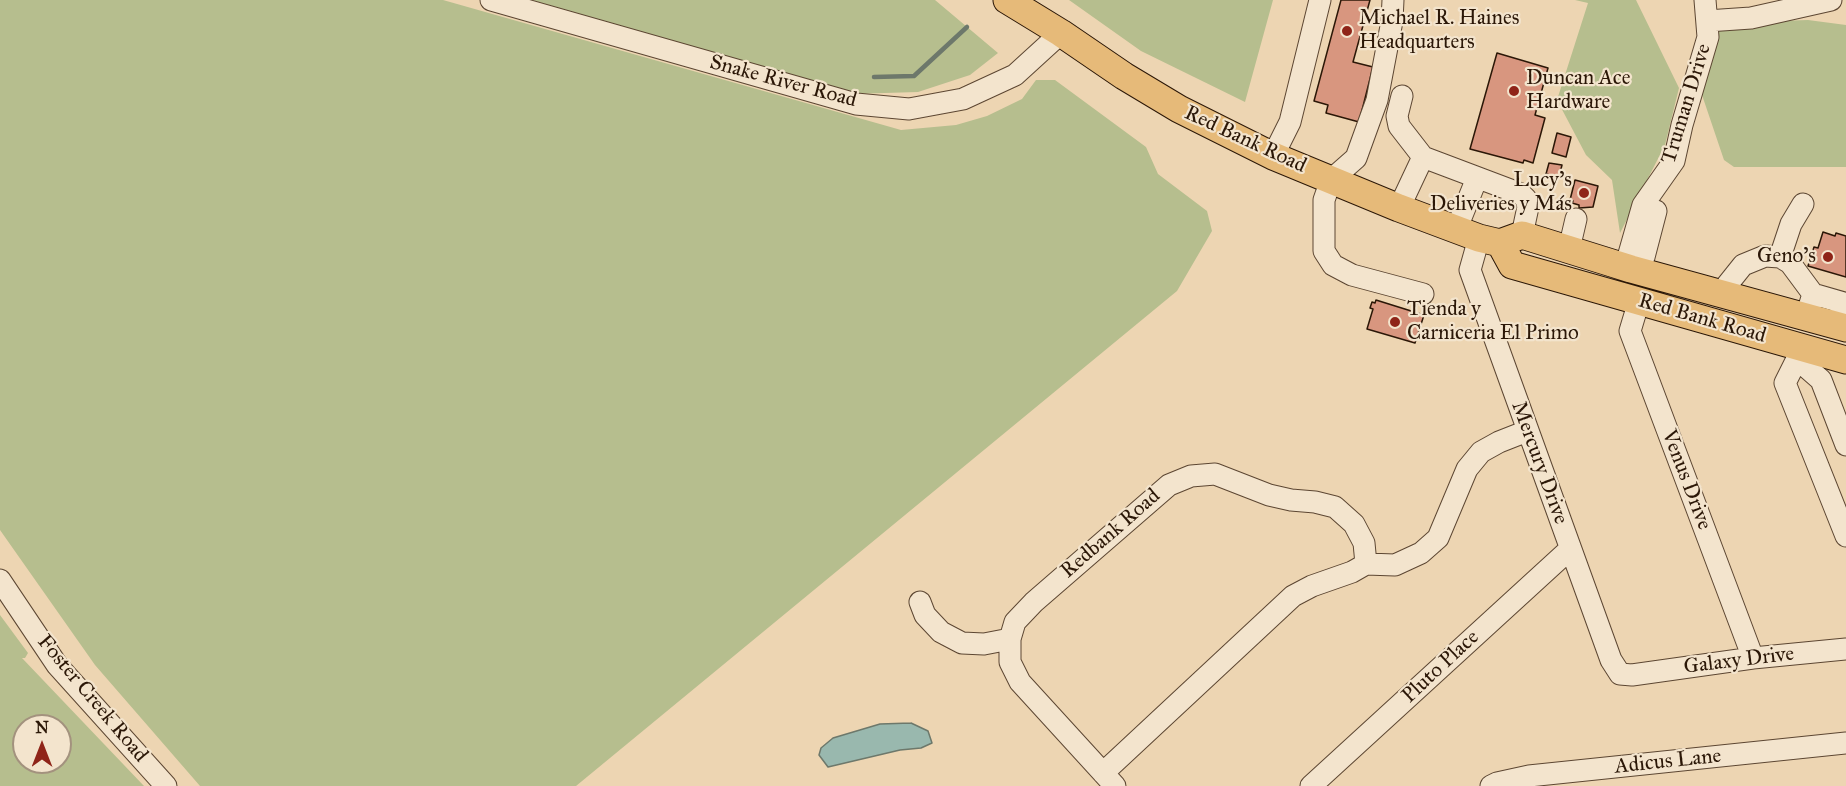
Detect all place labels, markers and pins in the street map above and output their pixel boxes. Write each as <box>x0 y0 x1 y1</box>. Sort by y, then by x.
place label: Michael R. Haines Headquarters <box>1359 6 1519 56</box>
marker: Michael R. Haines Headquarters <box>1340 24 1354 38</box>
place label: Duncan Ace Hardware <box>1526 66 1630 116</box>
marker: Duncan Ace Hardware <box>1507 84 1521 98</box>
place label: Lucy's Deliveries y Más <box>1430 168 1572 218</box>
marker: Lucy's Deliveries y Más <box>1577 186 1591 200</box>
place label: Geno's <box>1757 244 1816 270</box>
marker: Geno's <box>1821 250 1835 264</box>
place label: Tienda y Carniceria El Primo <box>1407 297 1579 347</box>
marker: Tienda y Carniceria El Primo <box>1388 315 1402 329</box>

